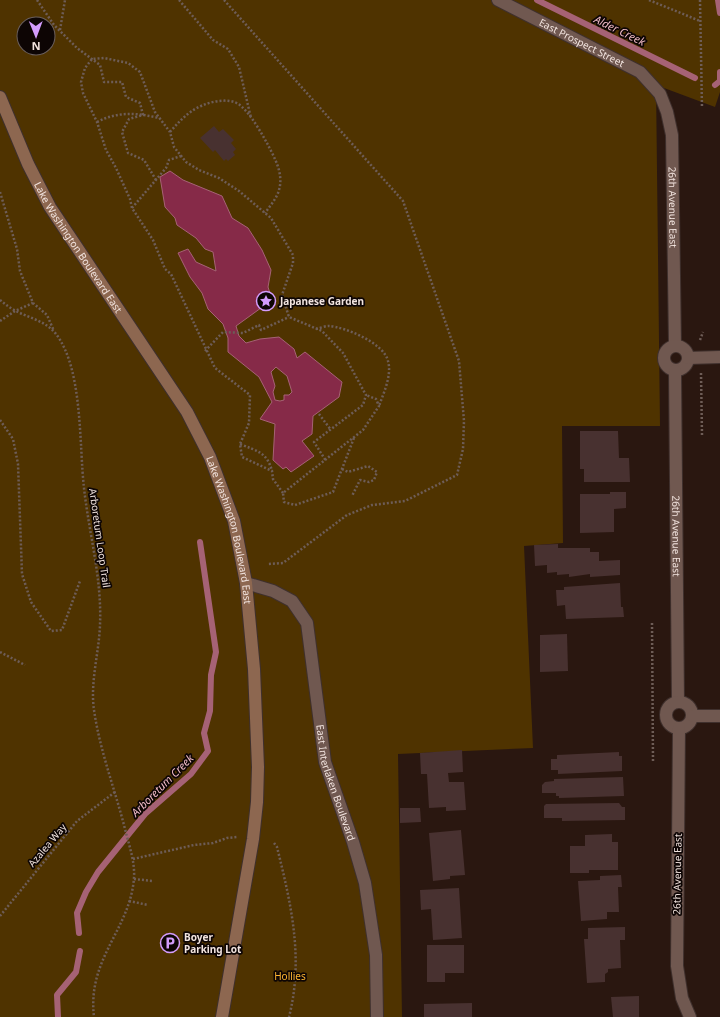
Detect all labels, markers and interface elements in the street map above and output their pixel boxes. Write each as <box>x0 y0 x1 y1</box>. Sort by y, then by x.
water label: Alder Creek <box>591 11 649 49</box>
street label: East Prospect Street <box>537 15 627 70</box>
north arrow <box>16 16 56 56</box>
text: N <box>32 39 41 54</box>
street label: 26th Avenue East <box>665 166 681 248</box>
street label: Lake Washington Boulevard East <box>31 179 126 316</box>
place icon: Japanese Garden <box>255 290 277 312</box>
place label: Japanese Garden <box>279 294 364 308</box>
street label: Lake Washington Boulevard East <box>203 454 255 605</box>
street label: Arboretum Loop Trail <box>86 488 114 588</box>
street label: 26th Avenue East <box>669 495 684 577</box>
street label: East Interlaken Boulevard <box>313 724 359 843</box>
water label: Arboretum Creek <box>127 750 197 820</box>
street label: Azalea Way <box>25 820 70 870</box>
street label: 26th Avenue East <box>669 833 685 915</box>
place label: Boyer Parking Lot <box>184 930 242 956</box>
parking icon: Boyer Parking Lot <box>159 932 181 954</box>
park label: Hollies <box>274 969 306 983</box>

